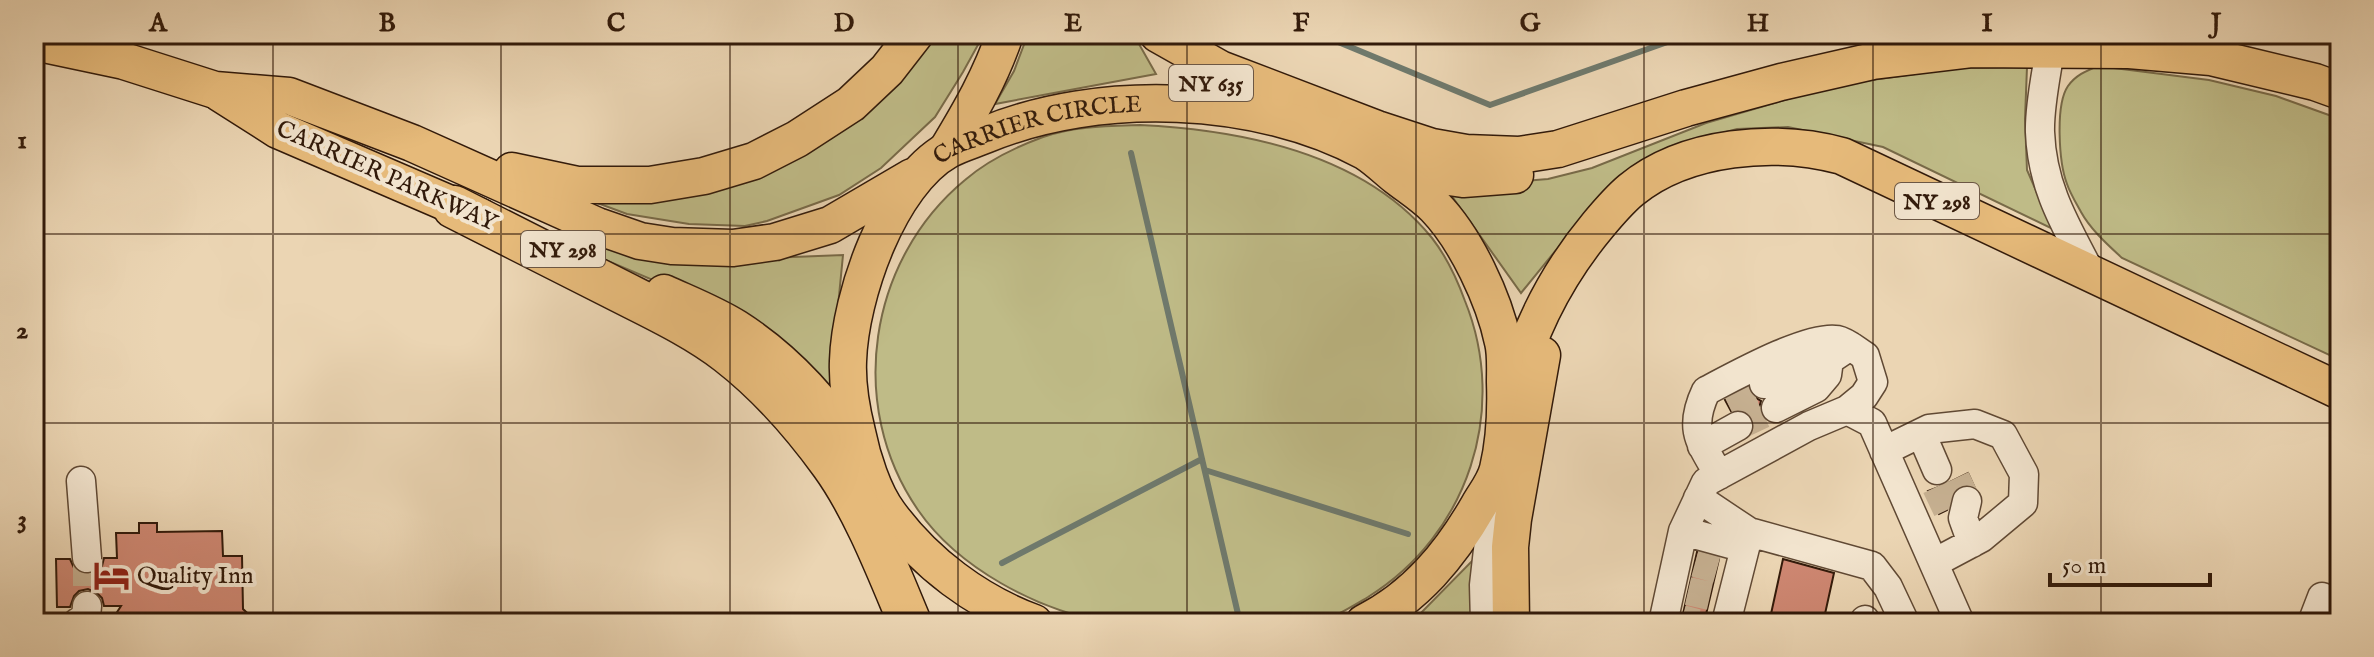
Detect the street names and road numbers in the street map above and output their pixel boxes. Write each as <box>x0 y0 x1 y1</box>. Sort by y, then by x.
road number: NY 635 <box>1169 65 1253 101</box>
street label: CARRIER CIRCLE <box>927 89 1142 172</box>
street label: CARRIER PARKWAY <box>271 114 503 240</box>
road number: NY 298 <box>1895 183 1979 219</box>
road number: NY 298 <box>521 231 605 267</box>

